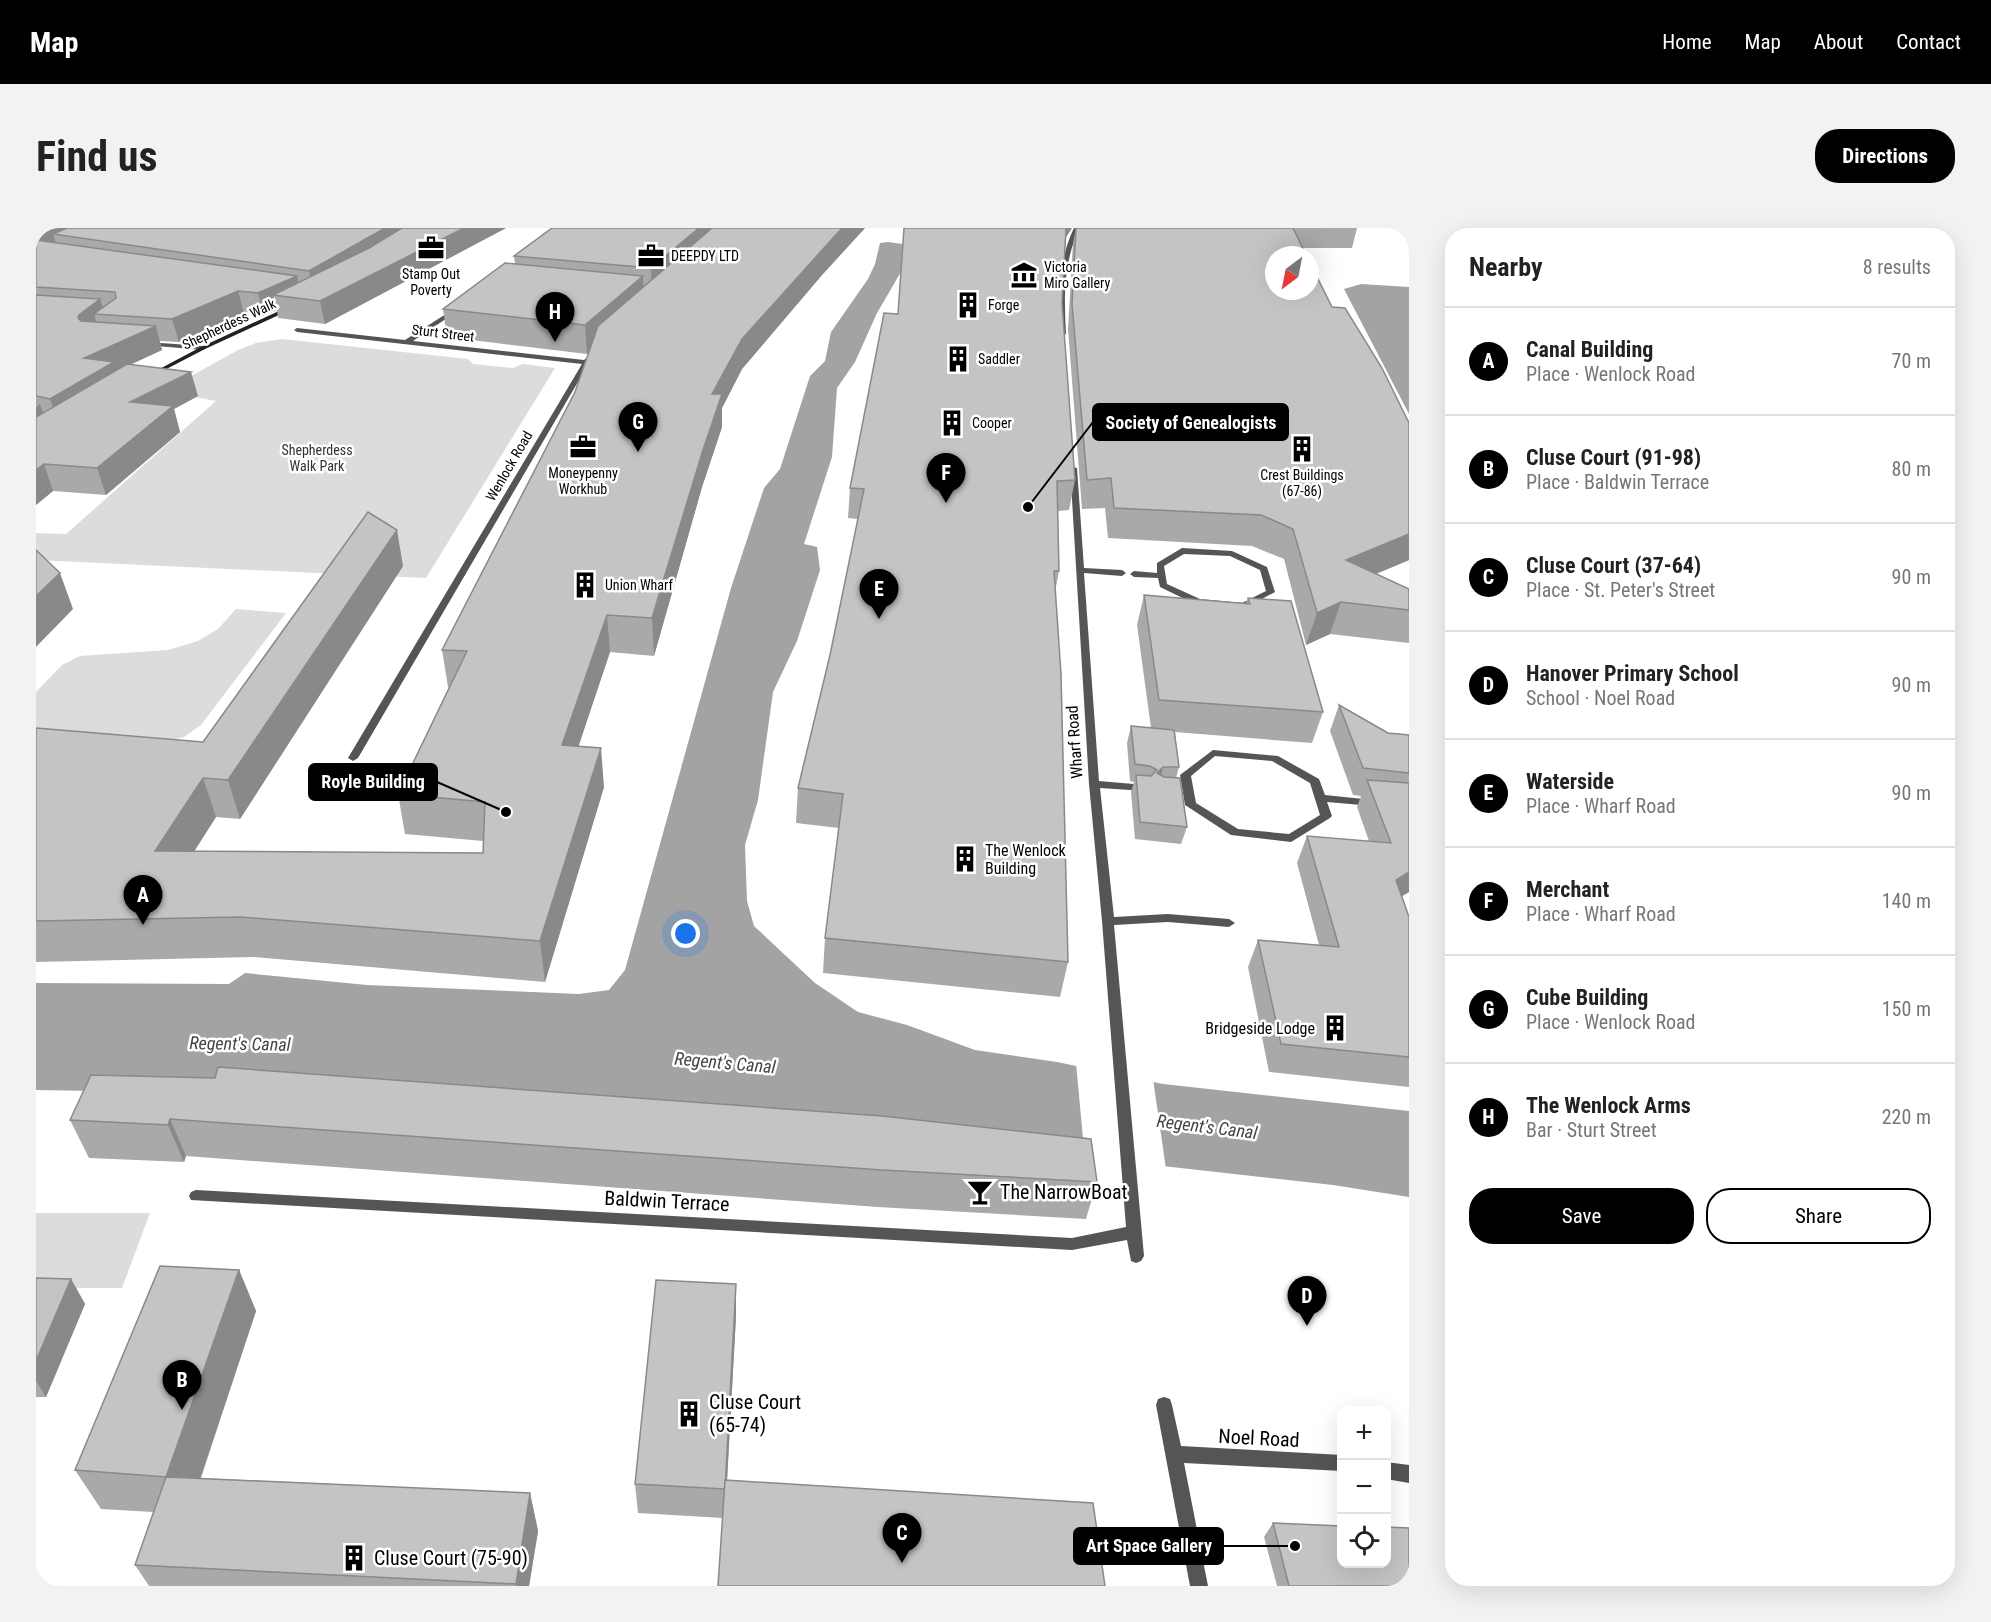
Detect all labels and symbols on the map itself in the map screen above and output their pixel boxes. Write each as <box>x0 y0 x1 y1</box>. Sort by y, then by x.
office icon: Stamp Out Poverty <box>416 233 446 263</box>
office icon: DEEPDY LTD <box>636 241 666 271</box>
north arrow <box>1265 246 1319 300</box>
place label: DEEPDY LTD <box>671 248 739 264</box>
place label: Victoria Miro Gallery <box>1044 259 1111 291</box>
museum icon: Victoria Miro Gallery <box>1009 260 1039 290</box>
place label: Stamp Out Poverty <box>402 266 460 298</box>
building icon: Forge <box>953 290 983 320</box>
pin: H <box>536 292 574 342</box>
street label: Shepherdess Walk <box>180 295 279 353</box>
place label: Forge <box>988 297 1020 313</box>
street label: Sturt Street <box>411 321 475 345</box>
building icon: Saddler <box>943 344 973 374</box>
place label: Saddler <box>978 351 1020 367</box>
pin: G <box>618 402 658 452</box>
callout: Society of Genealogists <box>1093 404 1288 440</box>
building icon: Cooper <box>937 408 967 438</box>
text: Society of Genealogists <box>1106 412 1276 433</box>
place label: Cooper <box>972 415 1012 431</box>
street label: Wenlock Road <box>483 428 535 504</box>
office icon: Moneypenny Workhub <box>568 432 598 462</box>
building icon: Crest Buildings (67-86) <box>1287 434 1317 464</box>
park label: Shepherdess Walk Park <box>281 442 353 474</box>
pin: F <box>926 454 966 503</box>
place label: Moneypenny Workhub <box>548 465 618 497</box>
place label: Crest Buildings (67-86) <box>1260 467 1344 500</box>
building icon: Union Wharf <box>570 570 600 600</box>
pin: E <box>860 570 898 619</box>
place label: Union Wharf <box>605 577 673 593</box>
street label: Wharf Road <box>1062 705 1087 779</box>
callout: Royle Building <box>309 764 437 800</box>
text: Royle Building <box>321 771 425 792</box>
place label: The Wenlock Building <box>985 841 1067 878</box>
building icon: The Wenlock Building <box>950 844 980 874</box>
pin: A <box>124 876 162 925</box>
your location <box>671 919 700 948</box>
building icon: Bridgeside Lodge <box>1320 1013 1350 1043</box>
place label: Bridgeside Lodge <box>1205 1019 1315 1038</box>
water label: Regent's Canal <box>189 1032 292 1055</box>
water label: Regent's Canal <box>674 1048 777 1077</box>
water label: Regent's Canal <box>1155 1110 1260 1143</box>
bar icon: The NarrowBoat <box>965 1177 995 1207</box>
place label: The NarrowBoat <box>1000 1180 1128 1204</box>
street label: Baldwin Terrace <box>604 1186 730 1216</box>
pin: D <box>1288 1276 1326 1326</box>
pin: B <box>162 1360 202 1410</box>
place label: Cluse Court (65-74) <box>709 1390 801 1437</box>
building icon: Cluse Court (65-74) <box>674 1399 704 1429</box>
street label: Noel Road <box>1218 1424 1300 1452</box>
pin: C <box>882 1514 922 1563</box>
callout: Art Space Gallery <box>1074 1528 1223 1564</box>
text: Art Space Gallery <box>1086 1535 1212 1556</box>
building icon: Cluse Court (75-90) <box>339 1543 369 1573</box>
place label: Cluse Court (75-90) <box>374 1546 528 1570</box>

